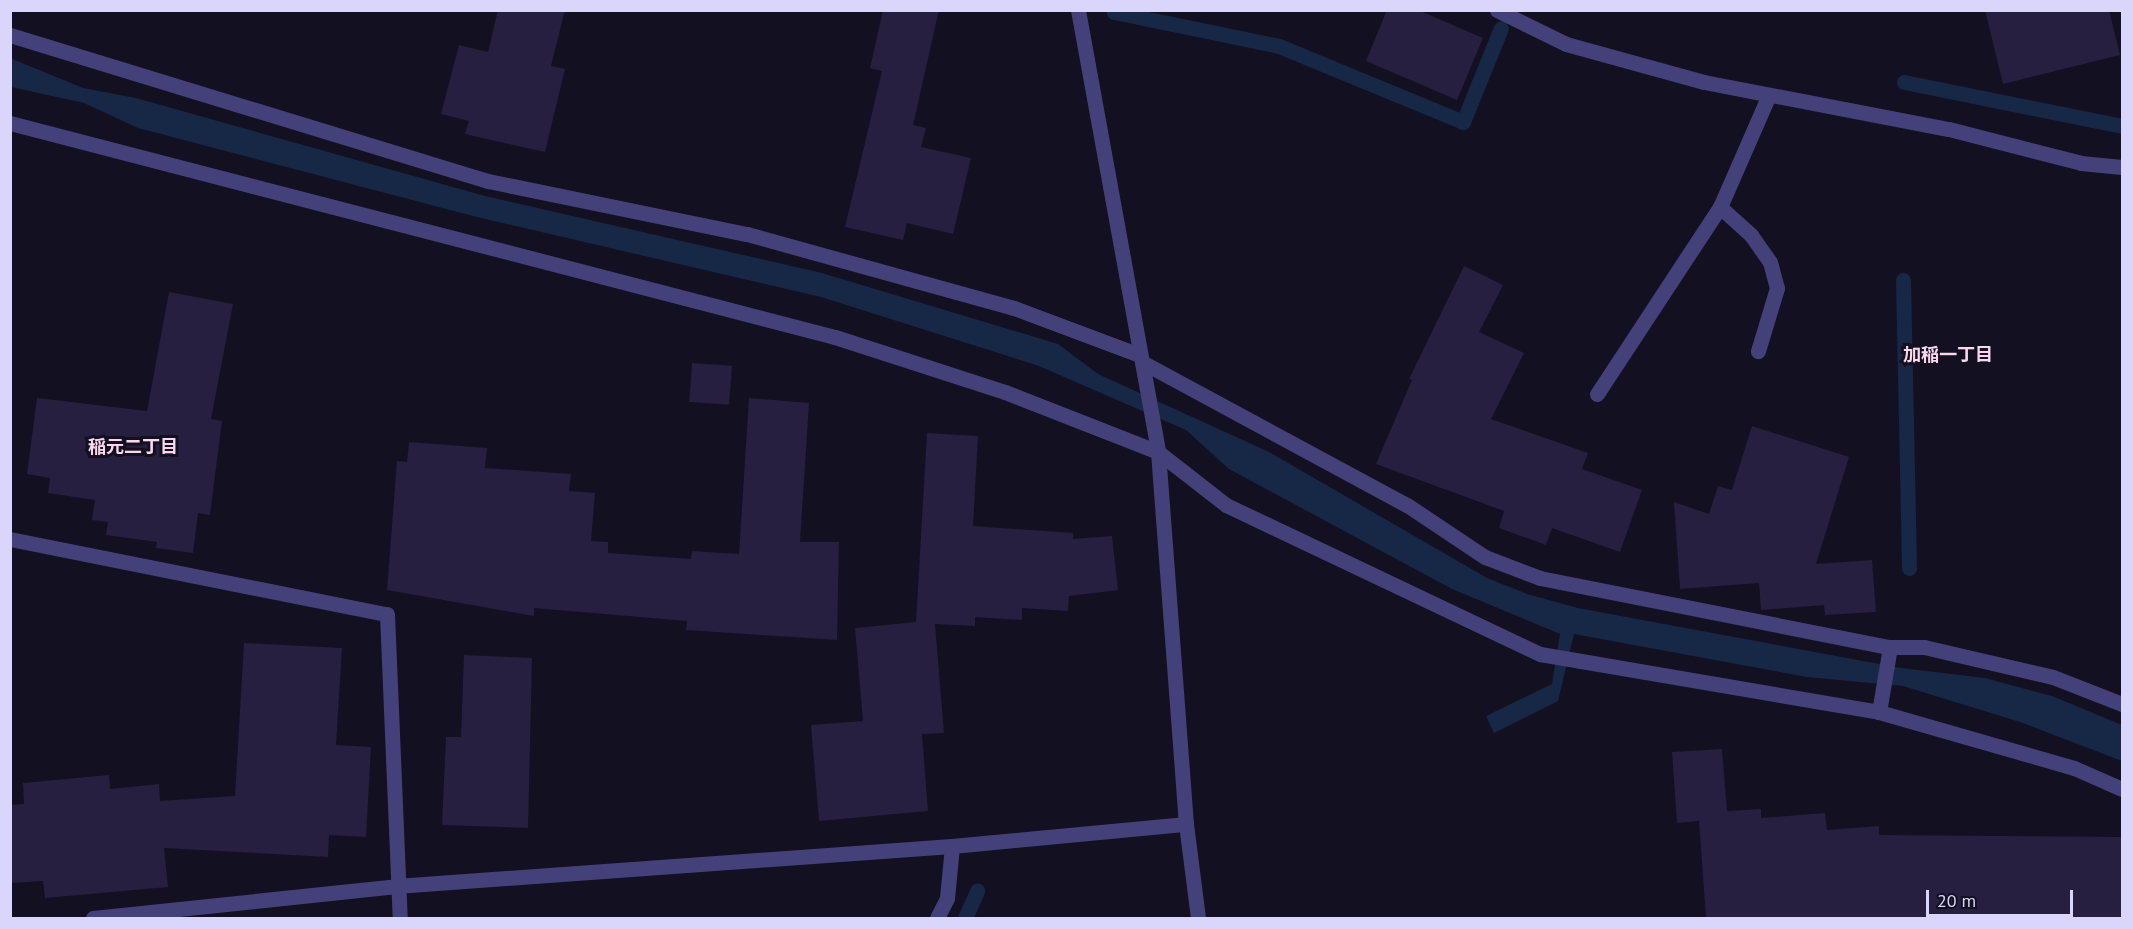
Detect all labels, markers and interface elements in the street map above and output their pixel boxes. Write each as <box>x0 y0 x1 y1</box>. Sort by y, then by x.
district label: 加稲一丁目 <box>1903 344 1993 366</box>
district label: 稲元二丁目 <box>88 436 178 458</box>
scale bar <box>1929 878 2076 916</box>
text: 20 m <box>1937 889 1976 912</box>

